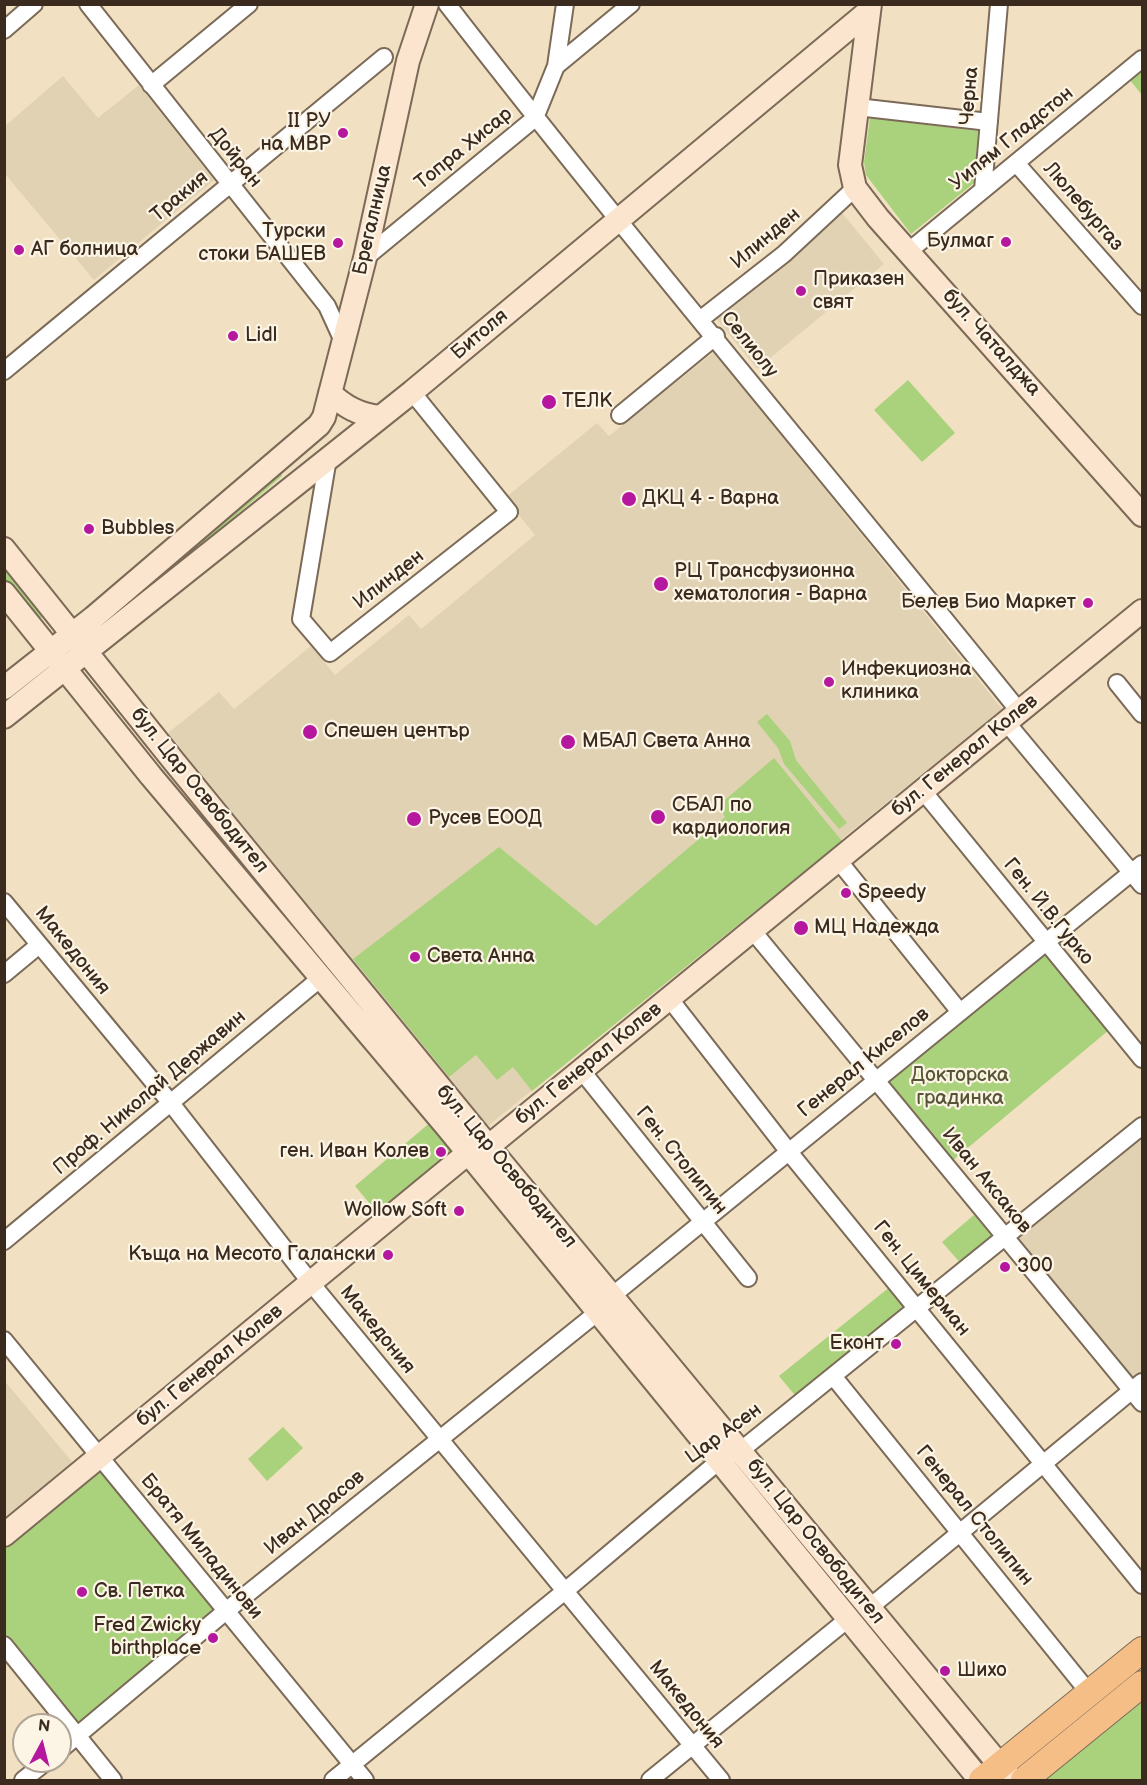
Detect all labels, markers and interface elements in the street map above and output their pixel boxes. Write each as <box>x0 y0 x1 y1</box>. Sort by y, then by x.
street label: Черна <box>955 66 985 126</box>
street label: Уилям Гладстон <box>945 82 1079 196</box>
street label: Топра Хисар <box>410 102 518 196</box>
place label: II РУ на МВР <box>260 110 331 157</box>
street label: Дойран <box>204 123 266 193</box>
marker: II РУ на МВР <box>336 126 350 140</box>
street label: Люлебургаз <box>1038 158 1128 256</box>
street label: Брегалница <box>349 162 397 278</box>
street label: Тракия <box>146 166 214 228</box>
street label: Илинден <box>726 203 806 275</box>
place label: Турски стоки БАШЕВ <box>199 220 326 267</box>
place label: Булмаг <box>927 230 994 254</box>
marker: Булмаг <box>999 235 1013 249</box>
marker: Турски стоки БАШЕВ <box>331 236 345 250</box>
place label: АГ болница <box>31 238 138 262</box>
marker: АГ болница <box>12 243 26 257</box>
place label: Приказен свят <box>813 268 905 315</box>
marker: Приказен свят <box>794 284 808 298</box>
street label: бул. Чаталджа <box>937 285 1045 401</box>
street label: Битоля <box>447 304 513 366</box>
street label: Селиолу <box>715 307 783 383</box>
place label: Lidl <box>245 324 277 348</box>
marker: Lidl <box>226 329 240 343</box>
place label: ТЕЛК <box>562 390 612 414</box>
marker: ТЕЛК <box>540 393 558 411</box>
place label: ДКЦ 4 - Варна <box>642 487 779 511</box>
marker: ДКЦ 4 - Варна <box>620 490 638 508</box>
place label: Bubbles <box>101 517 174 541</box>
marker: Bubbles <box>82 522 96 536</box>
street label: Илинден <box>349 545 429 615</box>
place label: РЦ Трансфузионна хематология - Варна <box>674 560 867 607</box>
marker: РЦ Трансфузионна хематология - Варна <box>652 575 670 593</box>
place label: Белев Био Маркет <box>901 591 1076 615</box>
marker: Белев Био Маркет <box>1081 596 1095 610</box>
place label: Инфекциозна клиника <box>841 658 972 705</box>
marker: Инфекциозна клиника <box>822 675 836 689</box>
street label: бул. Генерал Колев <box>887 690 1043 822</box>
street label: бул. Цар Освободител <box>125 704 273 878</box>
place label: Спешен център <box>324 720 470 744</box>
marker: Спешен център <box>301 723 319 741</box>
place label: МБАЛ Света Анна <box>582 730 751 754</box>
marker: МБАЛ Света Анна <box>559 733 577 751</box>
place label: СБАЛ по кардиология <box>672 794 790 841</box>
place label: Русев ЕООД <box>428 807 542 831</box>
marker: СБАЛ по кардиология <box>649 808 667 826</box>
marker: Русев ЕООД <box>405 810 423 828</box>
street label: Ген. Й.В.Гурко <box>998 854 1098 970</box>
place label: Speedy <box>858 881 926 905</box>
marker: Speedy <box>839 886 853 900</box>
street label: Македония <box>29 902 115 1000</box>
place label: МЦ Надежда <box>814 916 939 940</box>
marker: МЦ Надежда <box>792 919 810 937</box>
place label: Света Анна <box>427 945 535 969</box>
marker: Света Анна <box>408 950 422 964</box>
street label: бул. Генерал Колев <box>511 998 667 1130</box>
street label: Генерал Киселов <box>794 1003 934 1123</box>
street label: Проф. Николай Державин <box>49 1005 251 1181</box>
park label: Докторска градинка <box>911 1064 1009 1111</box>
street label: бул. Цар Освободител <box>431 1080 581 1254</box>
street label: Ген. Столипин <box>630 1102 732 1220</box>
street label: Иван Аксаков <box>936 1123 1036 1239</box>
place label: ген. Иван Колев <box>280 1140 429 1164</box>
marker: ген. Иван Колев <box>434 1145 448 1159</box>
place label: Wollow Soft <box>344 1199 447 1223</box>
marker: Wollow Soft <box>452 1204 466 1218</box>
street label: Ген. Цимерман <box>867 1217 975 1341</box>
place label: Къща на Месото Галански <box>128 1243 376 1267</box>
marker: Къща на Месото Галански <box>381 1248 395 1262</box>
place label: 300 <box>1017 1255 1053 1279</box>
marker: 300 <box>998 1260 1012 1274</box>
street label: Македония <box>334 1281 420 1379</box>
street label: бул. Генерал Колев <box>132 1300 288 1432</box>
place label: Еконт <box>830 1332 884 1356</box>
marker: Еконт <box>889 1337 903 1351</box>
street label: Цар Асен <box>681 1398 767 1470</box>
street label: Генерал Столипин <box>910 1441 1038 1591</box>
street label: бул. Цар Освободител <box>741 1455 889 1629</box>
street label: Иван Драсов <box>260 1465 370 1561</box>
street label: Братя Миладинови <box>135 1469 267 1625</box>
place label: Св. Петка <box>94 1580 185 1604</box>
marker: Св. Петка <box>75 1585 89 1599</box>
place label: Fred Zwicky birthplace <box>93 1614 201 1661</box>
marker: Fred Zwicky birthplace <box>206 1631 220 1645</box>
street label: Македония <box>643 1656 729 1754</box>
place label: Шихо <box>957 1659 1007 1683</box>
marker: Шихо <box>938 1664 952 1678</box>
north arrow <box>12 1713 72 1773</box>
text: N <box>37 1716 51 1737</box>

